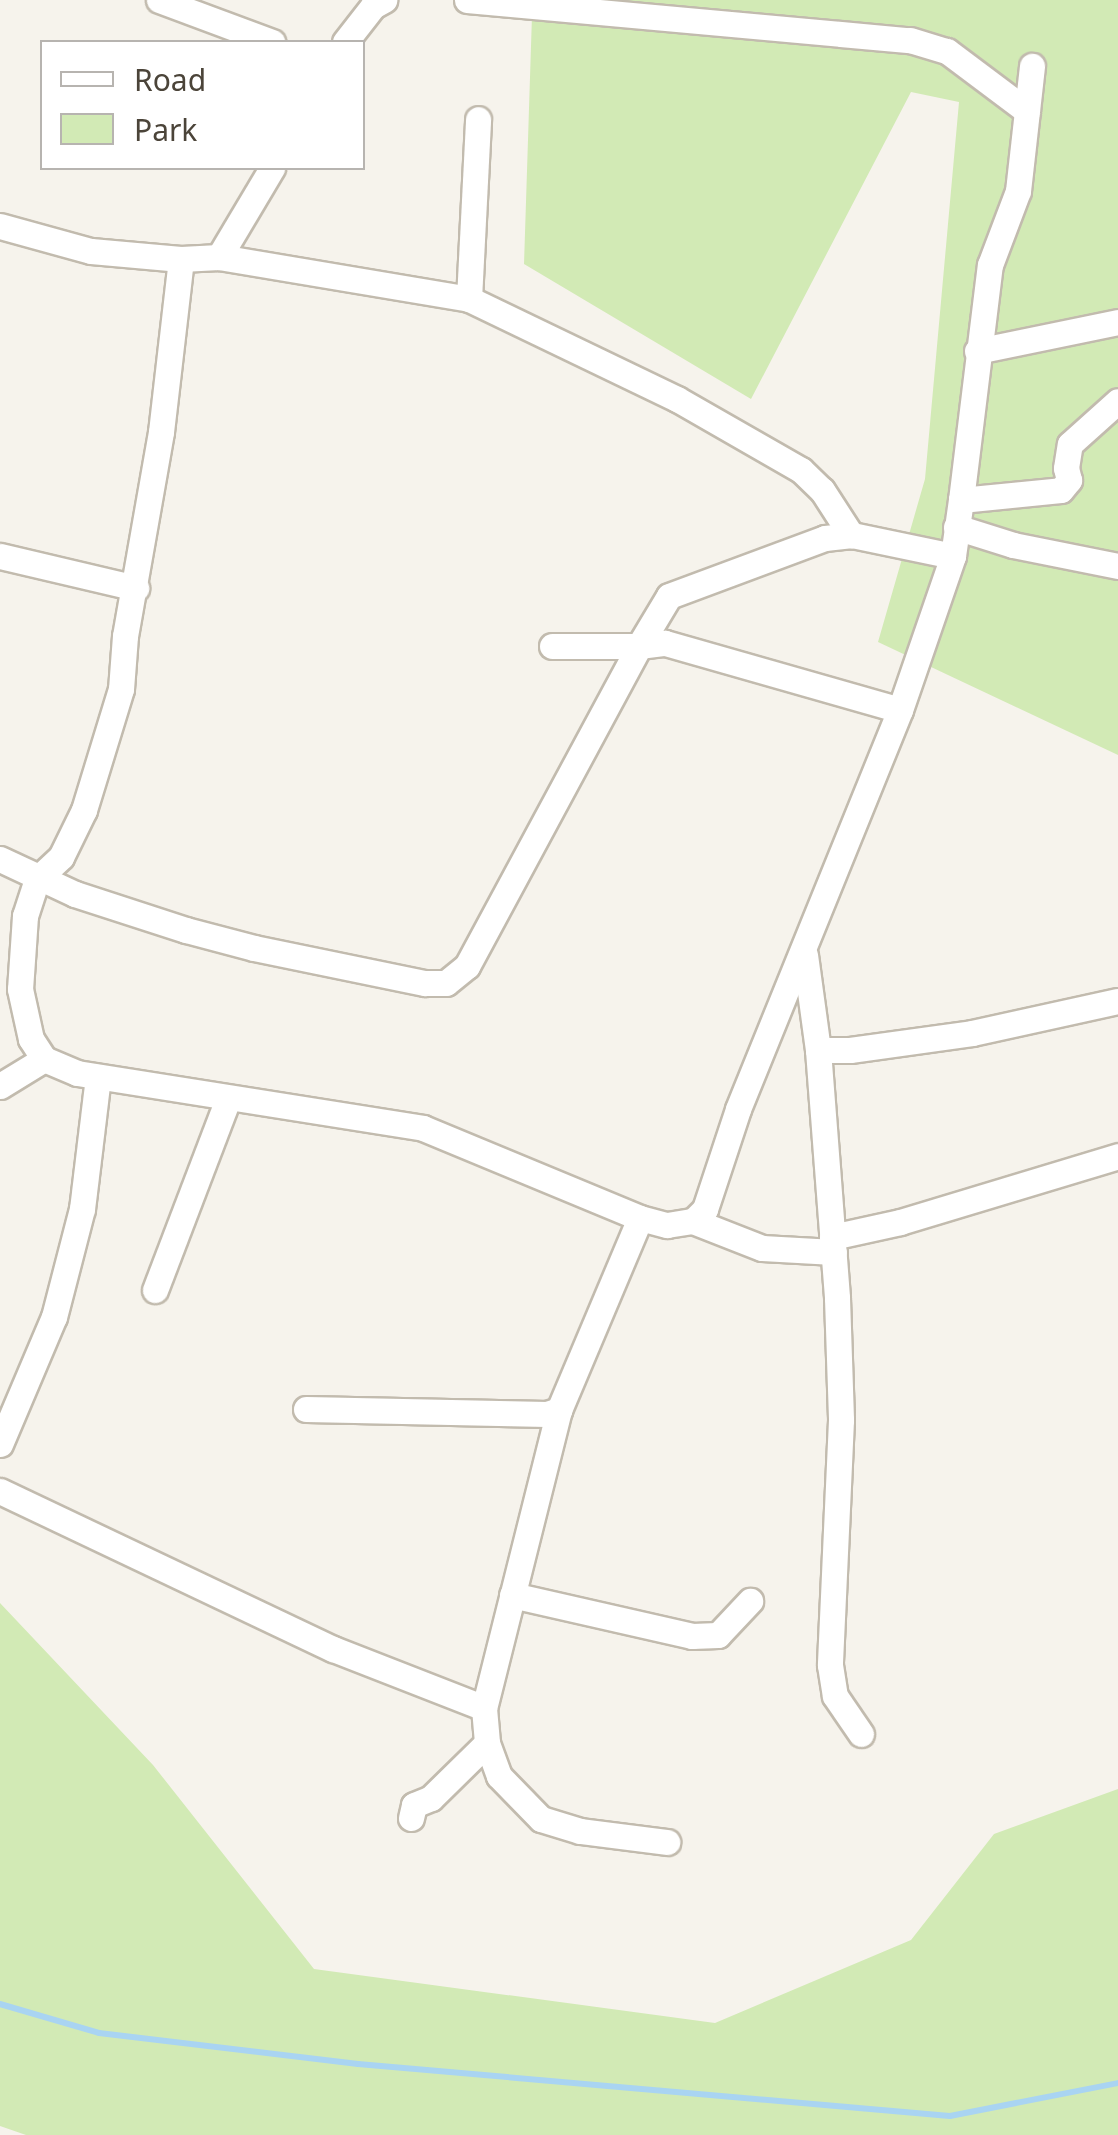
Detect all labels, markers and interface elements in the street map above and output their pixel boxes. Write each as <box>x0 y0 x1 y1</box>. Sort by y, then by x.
legend <box>40 40 365 170</box>
text: Road <box>134 59 206 100</box>
text: Park <box>134 109 197 150</box>

